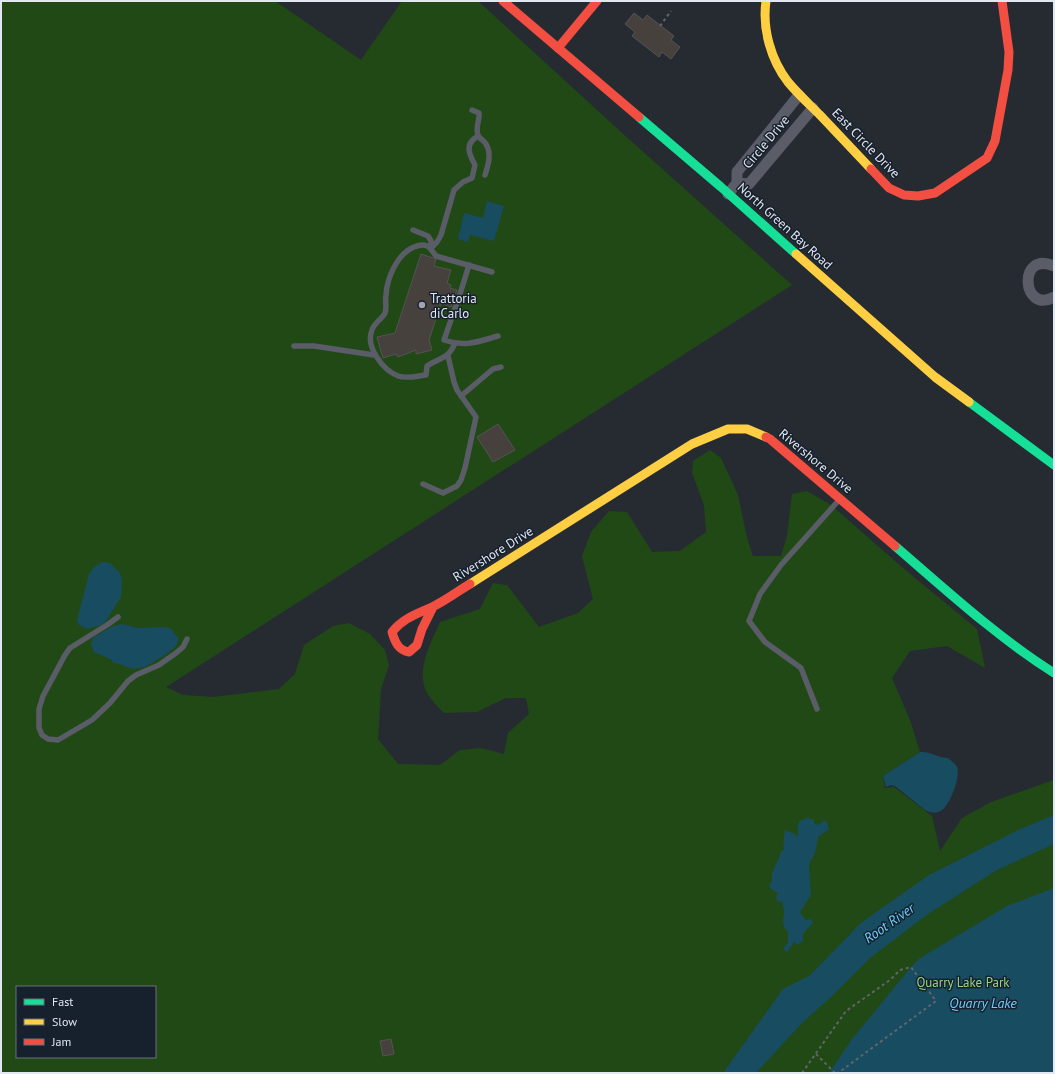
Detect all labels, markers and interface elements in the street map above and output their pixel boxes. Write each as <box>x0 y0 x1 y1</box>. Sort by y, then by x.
street label: East Circle Drive <box>828 104 904 182</box>
street label: Circle Drive <box>739 112 793 172</box>
street label: North Green Bay Road <box>734 179 836 273</box>
place label: Trattoria diCarlo <box>430 290 477 322</box>
marker: Trattoria diCarlo <box>417 300 427 310</box>
street label: Rivershore Drive <box>775 425 857 497</box>
street label: Rivershore Drive <box>450 523 536 585</box>
water label: Root River <box>860 898 919 947</box>
park label: Quarry Lake Park <box>916 974 1010 991</box>
legend <box>16 986 156 1058</box>
text: Fast <box>52 994 73 1009</box>
water label: Quarry Lake <box>949 994 1017 1012</box>
text: Slow <box>52 1014 77 1029</box>
text: Jam <box>51 1034 71 1049</box>

